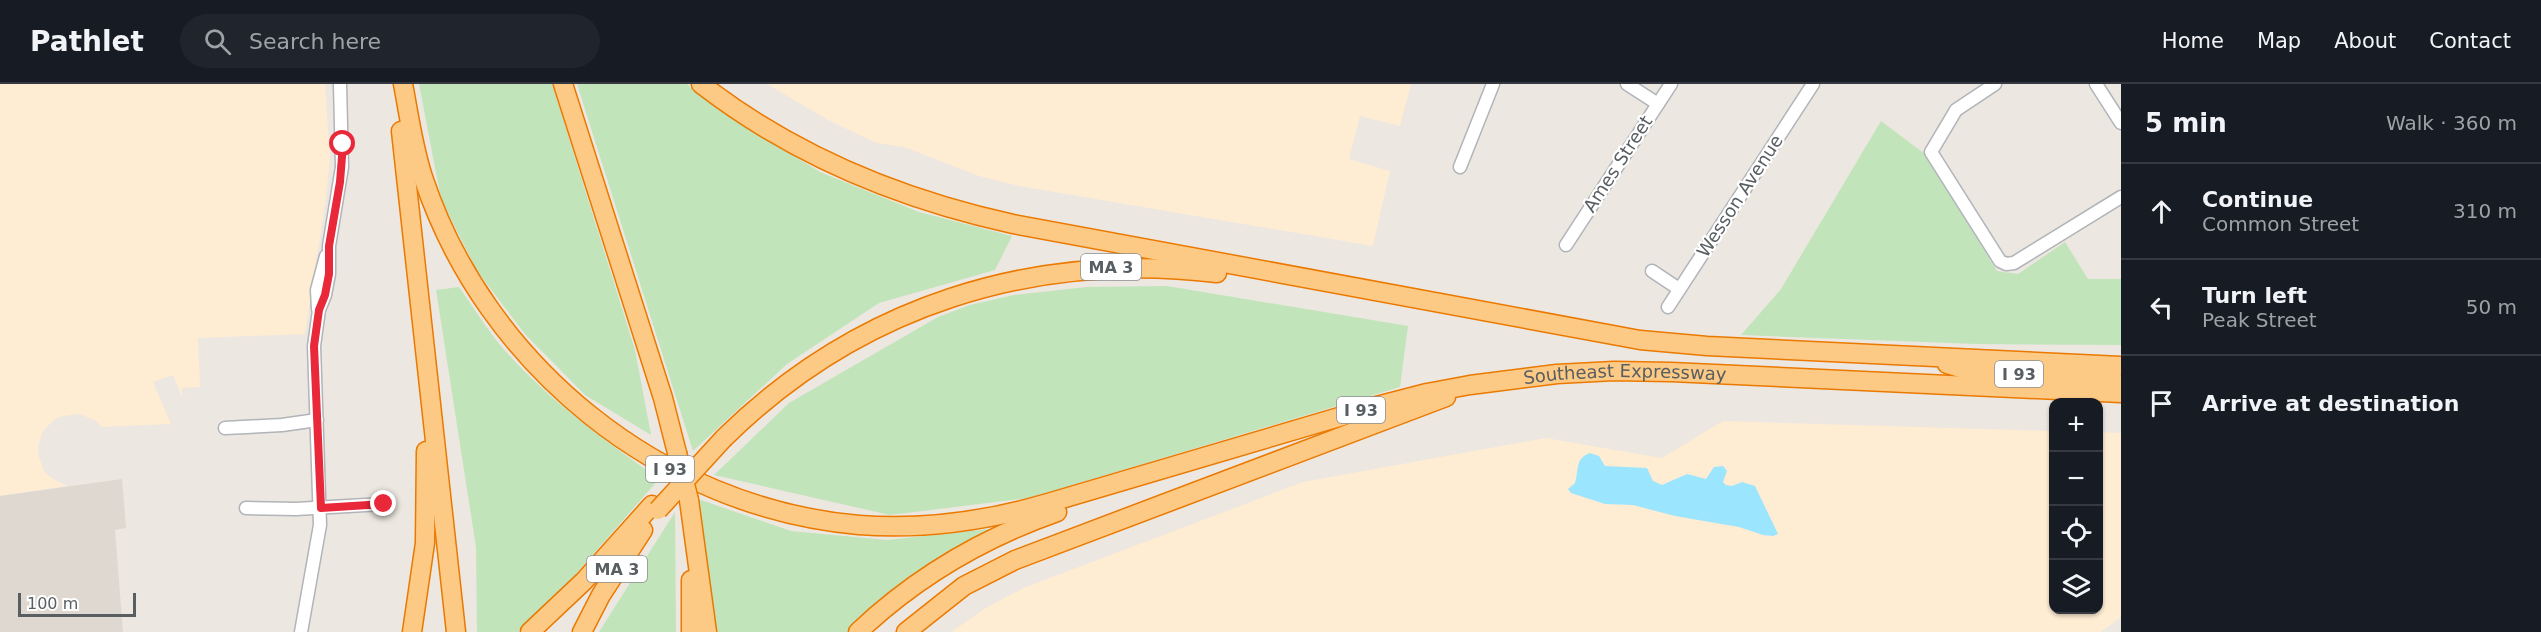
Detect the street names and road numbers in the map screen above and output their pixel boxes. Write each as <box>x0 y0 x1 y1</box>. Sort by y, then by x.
street label: Ames Street <box>1579 112 1657 216</box>
street label: Wesson Avenue <box>1692 131 1787 261</box>
road number: MA 3 <box>1081 254 1141 280</box>
street label: Southeast Expressway <box>1522 360 1727 388</box>
road number: I 93 <box>1995 361 2043 387</box>
road number: I 93 <box>1337 397 1385 423</box>
road number: I 93 <box>646 456 694 482</box>
road number: MA 3 <box>587 556 647 582</box>

